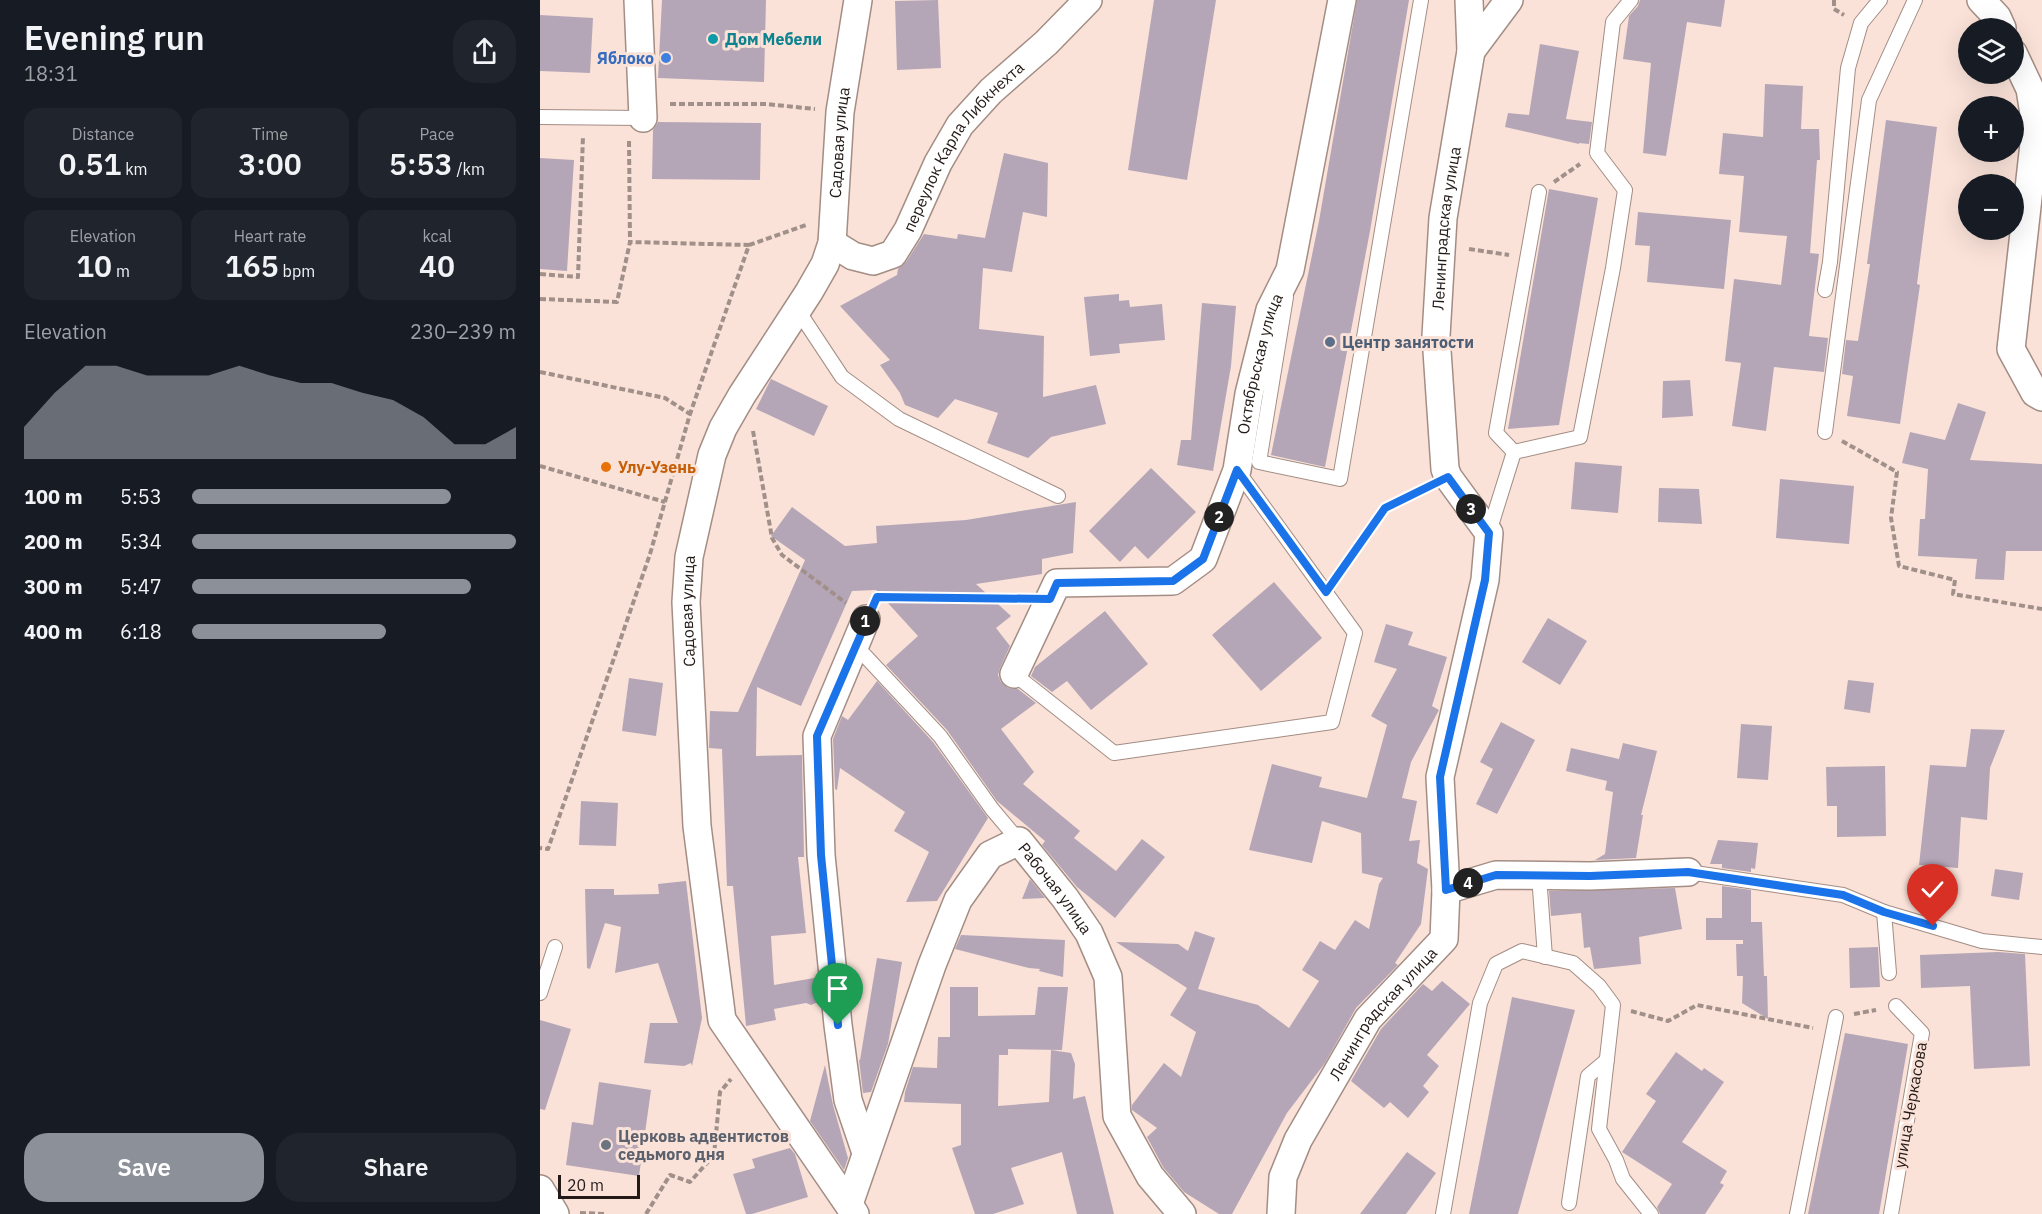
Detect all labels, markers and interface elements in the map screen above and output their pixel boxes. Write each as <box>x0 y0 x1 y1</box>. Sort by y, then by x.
text: Evening run <box>24 16 205 59</box>
map controls <box>1958 18 2024 240</box>
button: layers <box>1958 18 2024 84</box>
button: share <box>453 20 516 83</box>
place label: Дом Мебели <box>725 29 822 49</box>
marker: Дом Мебели <box>706 32 720 46</box>
place label: Яблоко <box>597 48 654 68</box>
marker: Яблоко <box>659 51 673 65</box>
street label: переулок Карла Либкнехта <box>898 57 1028 235</box>
text: 18:31 <box>24 60 78 87</box>
street label: Садовая улица <box>825 85 854 199</box>
button: + <box>1958 96 2024 162</box>
text: Distance <box>72 124 134 144</box>
text: Time <box>252 124 288 144</box>
text: Pace <box>420 124 454 144</box>
text: 0.51 <box>58 144 121 183</box>
text: 3:00 <box>238 144 302 183</box>
text: 5:53 <box>389 144 453 183</box>
street label: Ленинградская улица <box>1428 145 1465 311</box>
text: km <box>121 159 148 179</box>
text: /km <box>453 159 485 179</box>
button: − <box>1958 174 2024 240</box>
text: Elevation <box>70 226 136 246</box>
text: Heart rate <box>234 226 306 246</box>
text: kcal <box>422 226 452 246</box>
text: 10 <box>76 246 112 285</box>
text: 165 <box>225 246 279 285</box>
text: 40 <box>419 246 455 285</box>
text: m <box>112 261 130 281</box>
text: bpm <box>279 261 315 281</box>
street label: Октябрьская улица <box>1233 289 1287 436</box>
text: Elevation <box>24 318 107 345</box>
text: 230–239 m <box>410 318 516 345</box>
place label: Центр занятости <box>1342 332 1474 352</box>
marker: Центр занятости <box>1323 335 1337 349</box>
place label: Улу-Узень <box>618 457 696 477</box>
marker: Улу-Узень <box>599 460 613 474</box>
text: 100 m <box>24 483 83 510</box>
text: 5:53 <box>120 483 162 510</box>
pin: 3 <box>1456 494 1486 524</box>
text: 3 <box>1466 499 1476 519</box>
pin: 2 <box>1204 502 1234 532</box>
text: 2 <box>1214 507 1224 527</box>
text: 200 m <box>24 528 83 555</box>
text: 5:34 <box>120 528 162 555</box>
street label: Садовая улица <box>676 554 699 667</box>
text: 300 m <box>24 573 83 600</box>
text: 5:47 <box>120 573 162 600</box>
pin: 1 <box>850 606 880 636</box>
text: 1 <box>860 611 870 631</box>
text: 400 m <box>24 618 83 645</box>
text: 6:18 <box>120 618 162 645</box>
street label: Рабочая улица <box>1014 838 1097 938</box>
pin <box>1907 864 1958 926</box>
pin: 4 <box>1453 868 1483 898</box>
text: 4 <box>1463 873 1473 893</box>
icon: check <box>1916 873 1949 906</box>
street label: Ленинградская улица <box>1325 942 1441 1084</box>
pin <box>812 963 863 1025</box>
icon: arrive <box>821 972 854 1005</box>
street label: улица Черкасова <box>1889 1040 1931 1170</box>
place label: Церковь адвентистов седьмого дня <box>618 1126 789 1164</box>
button: Save <box>24 1133 264 1202</box>
button: Share <box>276 1133 516 1202</box>
marker: Церковь адвентистов седьмого дня <box>599 1138 613 1152</box>
scale bar <box>558 1172 640 1200</box>
text: 20 m <box>567 1175 604 1195</box>

